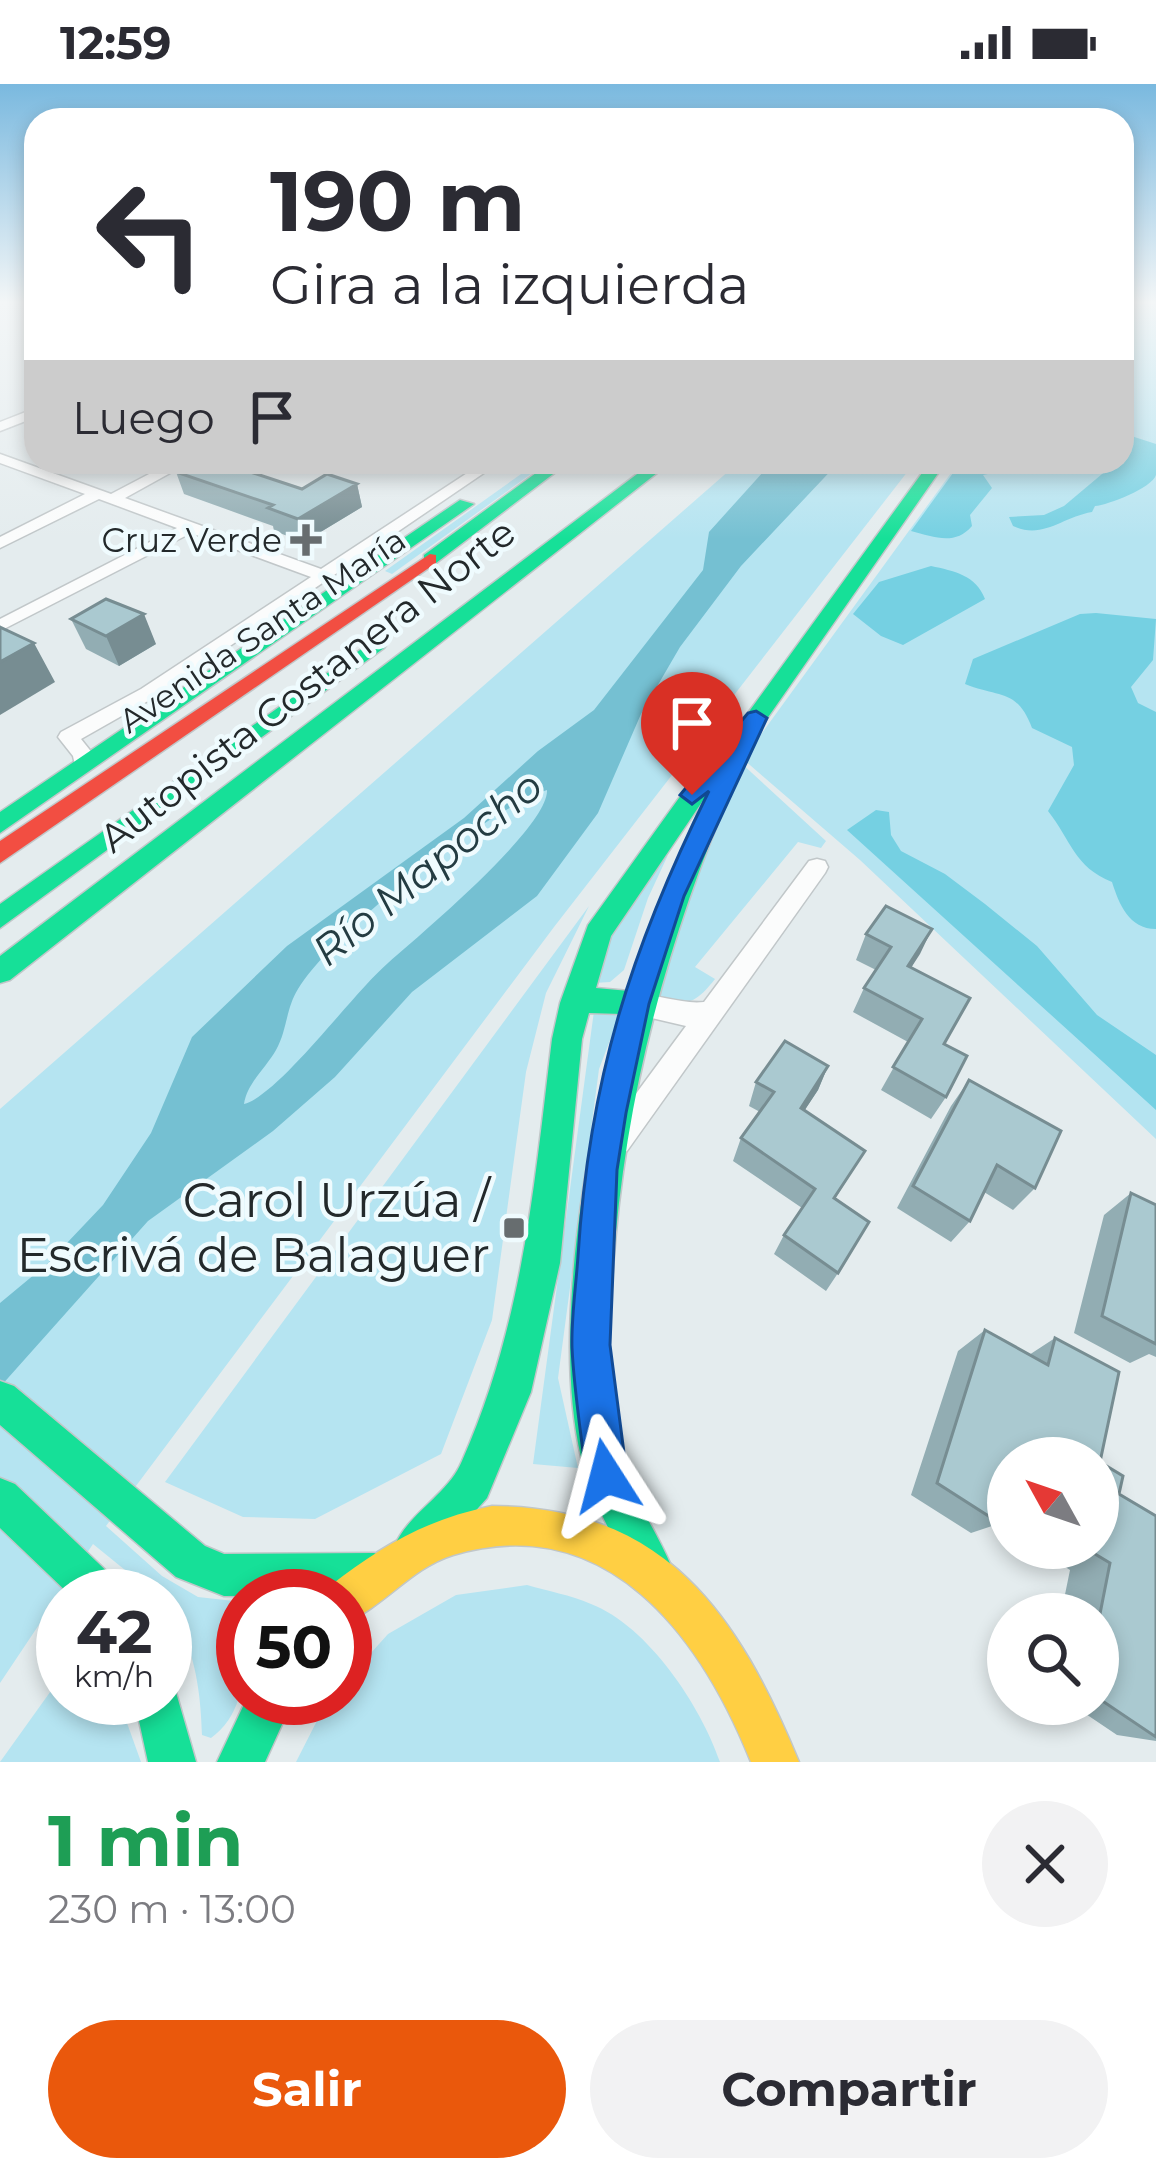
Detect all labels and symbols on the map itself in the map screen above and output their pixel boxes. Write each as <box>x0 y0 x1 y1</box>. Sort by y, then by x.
street label: Autopista Costanera Norte <box>90 508 524 862</box>
street label: Avenida Santa María <box>111 519 413 741</box>
place label: Cruz Verde <box>101 520 282 560</box>
marker: Cruz Verde <box>293 527 319 553</box>
pin <box>641 672 743 795</box>
water label: Río Mapocho <box>302 760 552 976</box>
place label: Carol Urzúa / Escrivá de Balaguer <box>17 1171 492 1284</box>
marker: Carol Urzúa / Escrivá de Balaguer <box>501 1215 527 1241</box>
position arrow <box>543 1413 669 1539</box>
north arrow <box>987 1437 1119 1569</box>
speed limit sign: 50 <box>216 1569 372 1725</box>

